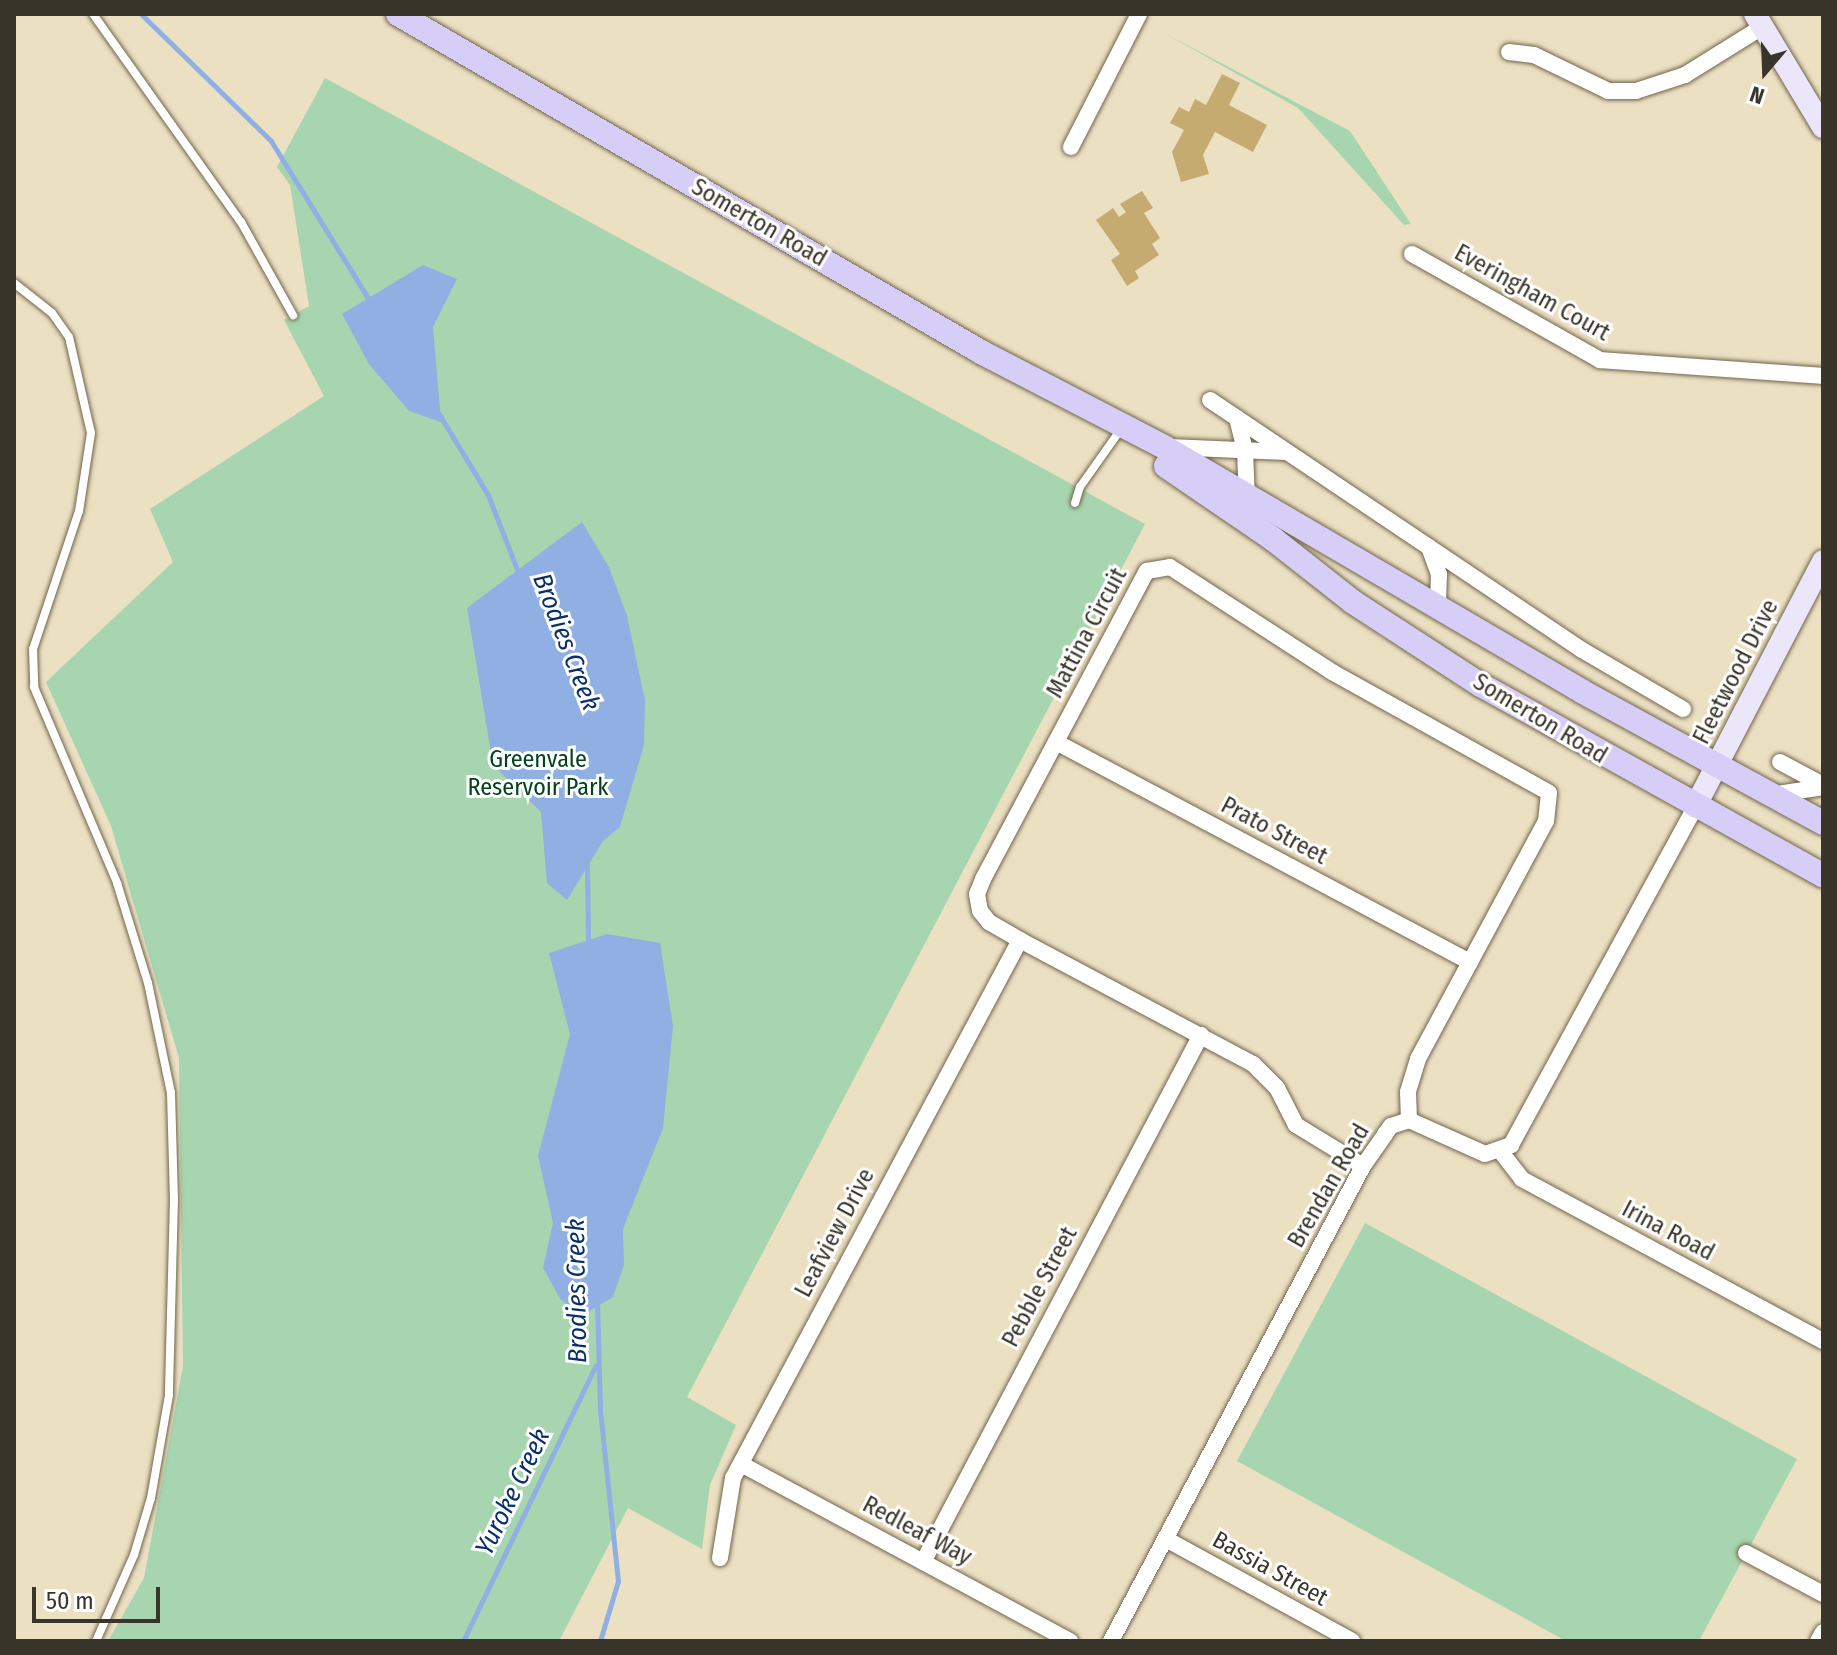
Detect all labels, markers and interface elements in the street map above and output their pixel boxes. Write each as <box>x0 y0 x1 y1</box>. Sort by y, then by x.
north arrow <box>1725 32 1805 112</box>
text: N <box>1746 80 1768 110</box>
street label: Somerton Road <box>686 173 832 273</box>
street label: Everingham Court <box>1449 238 1615 348</box>
street label: Mattina Circuit <box>1041 563 1133 703</box>
water label: Brodies Creek <box>526 569 606 715</box>
street label: Fleetwood Drive <box>1687 595 1785 749</box>
street label: Somerton Road <box>1468 668 1612 770</box>
park label: Greenvale Reservoir Park <box>468 746 608 802</box>
street label: Prato Street <box>1216 791 1332 871</box>
street label: Brendan Road <box>1282 1119 1376 1253</box>
street label: Leafview Drive <box>789 1164 881 1302</box>
street label: Irina Road <box>1617 1195 1719 1267</box>
water label: Brodies Creek <box>560 1219 594 1363</box>
street label: Pebble Street <box>996 1222 1084 1352</box>
water label: Yuroke Creek <box>469 1424 557 1560</box>
street label: Redleaf Way <box>858 1490 976 1572</box>
street label: Bassia Street <box>1207 1526 1333 1612</box>
scale bar <box>36 1571 164 1621</box>
text: 50 m <box>46 1587 94 1615</box>

